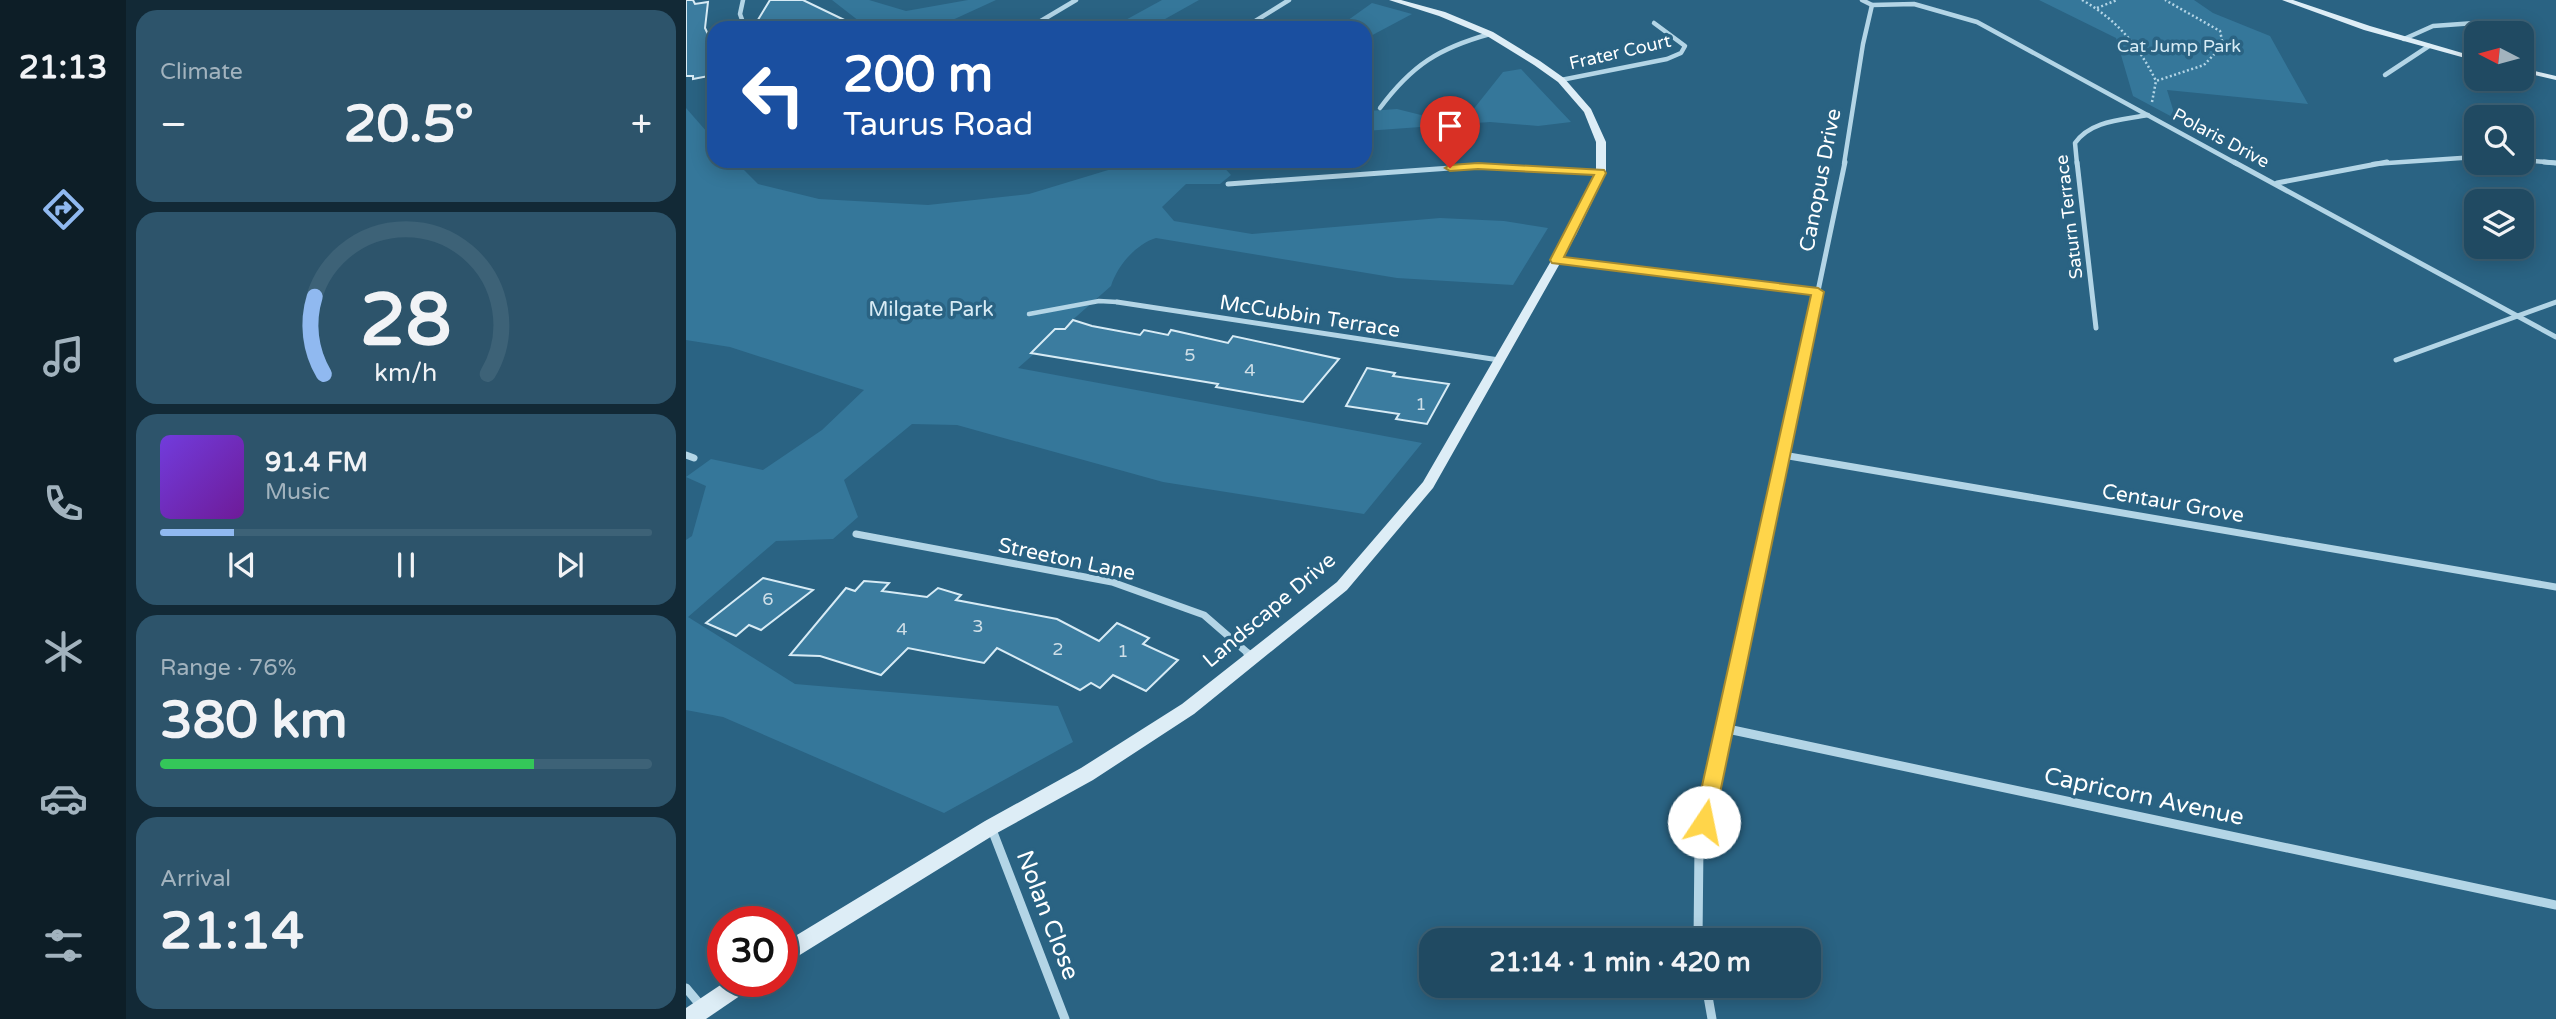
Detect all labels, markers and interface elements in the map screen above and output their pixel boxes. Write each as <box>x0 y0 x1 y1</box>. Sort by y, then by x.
north arrow <box>2464 21 2534 91</box>
map controls <box>2464 21 2534 259</box>
street label: Frater Court <box>1567 30 1673 74</box>
park label: Cat Jump Park <box>2117 35 2241 57</box>
text: 200 m <box>843 46 993 105</box>
text: 21:13 <box>19 49 107 87</box>
icon: left <box>728 49 819 140</box>
text: Climate <box>160 58 243 86</box>
text: 20.5° <box>344 93 474 156</box>
pin <box>1420 96 1480 168</box>
text: − <box>160 102 187 148</box>
text: + <box>631 102 652 148</box>
street label: Polaris Drive <box>2169 103 2273 173</box>
button: search <box>2464 105 2534 175</box>
text: Taurus Road <box>843 106 1033 144</box>
street label: Canopus Drive <box>1794 106 1847 254</box>
icon: arrive <box>1431 107 1469 145</box>
street label: Saturn Terrace <box>2050 154 2088 280</box>
icon: directions <box>39 185 88 234</box>
button: layers <box>2464 189 2534 259</box>
text: 28 <box>360 277 452 365</box>
street label: McCubbin Terrace <box>1218 290 1402 343</box>
park label: Milgate Park <box>868 297 994 322</box>
icon: music <box>39 332 88 381</box>
house number: 5 <box>1184 344 1196 366</box>
text: km/h <box>375 357 437 387</box>
house number: 4 <box>1244 359 1256 381</box>
house number: 1 <box>1415 393 1427 415</box>
text: 91.4 FM <box>265 447 368 478</box>
text: Music <box>265 478 330 506</box>
icon: phone <box>39 479 88 528</box>
street label: Centaur Grove <box>2100 479 2246 528</box>
street label: Streeton Lane <box>996 533 1138 586</box>
icon: previous <box>223 546 261 584</box>
icon: pause <box>387 546 425 584</box>
icon: next <box>551 546 589 584</box>
street label: Landscape Drive <box>1198 548 1341 673</box>
house number: 6 <box>762 588 774 610</box>
house number: 3 <box>972 615 984 637</box>
house number: 4 <box>896 618 908 640</box>
icon: climate <box>39 627 88 676</box>
house number: 2 <box>1052 638 1064 660</box>
house number: 1 <box>1117 640 1129 662</box>
text: Range · 76% <box>160 654 296 682</box>
text: 380 km <box>160 689 348 752</box>
street label: Capricorn Avenue <box>2041 761 2247 832</box>
icon: car <box>39 774 88 823</box>
position arrow <box>1667 785 1741 859</box>
street label: Nolan Close <box>1010 846 1085 984</box>
text: Arrival <box>160 865 231 893</box>
text: 21:14 <box>160 900 304 963</box>
speed limit sign: 30 <box>707 906 798 997</box>
icon: filters <box>39 921 88 970</box>
text: 21:14 · 1 min · 420 m <box>1489 947 1751 978</box>

